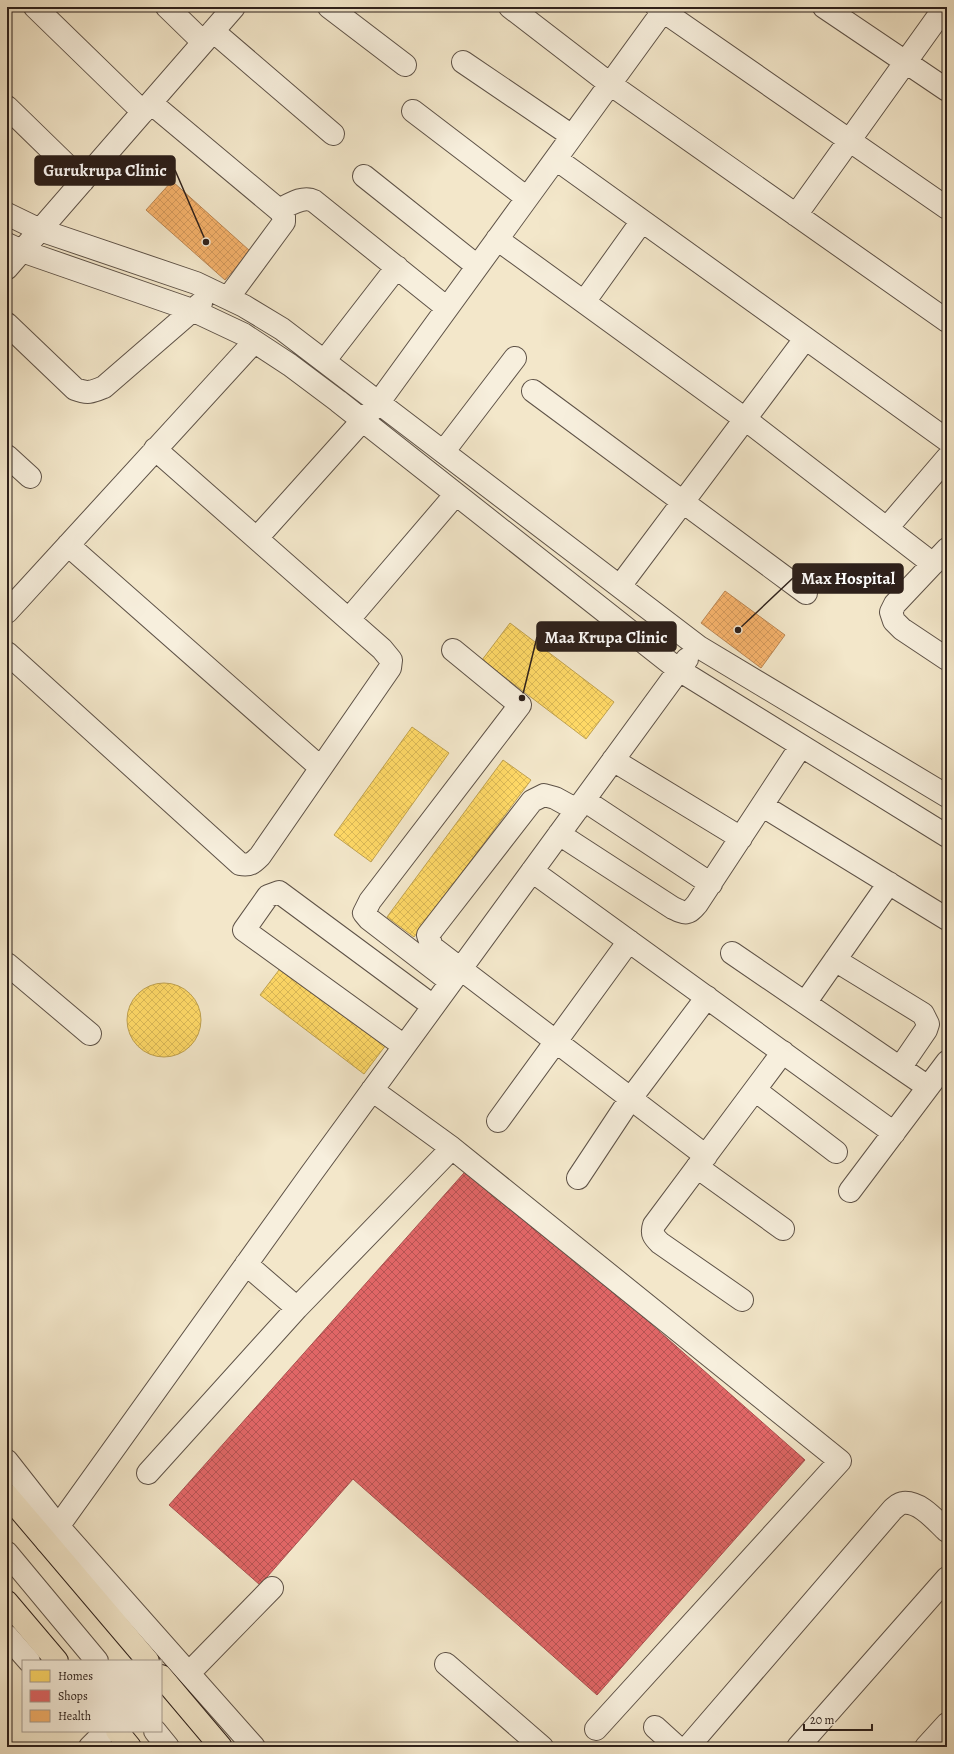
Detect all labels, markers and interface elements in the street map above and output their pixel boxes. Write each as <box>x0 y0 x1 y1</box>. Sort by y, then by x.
callout: Gurukrupa Clinic <box>35 156 175 185</box>
text: Gurukrupa Clinic <box>43 159 167 182</box>
callout: Max Hospital <box>793 564 903 593</box>
text: Max Hospital <box>801 567 896 590</box>
callout: Maa Krupa Clinic <box>537 622 676 651</box>
text: Maa Krupa Clinic <box>545 626 668 649</box>
legend <box>22 1660 162 1732</box>
text: Homes <box>58 1668 93 1684</box>
text: Shops <box>58 1688 88 1704</box>
scale bar <box>804 1706 872 1732</box>
text: Health <box>58 1708 92 1724</box>
text: 20 m <box>810 1712 834 1728</box>

